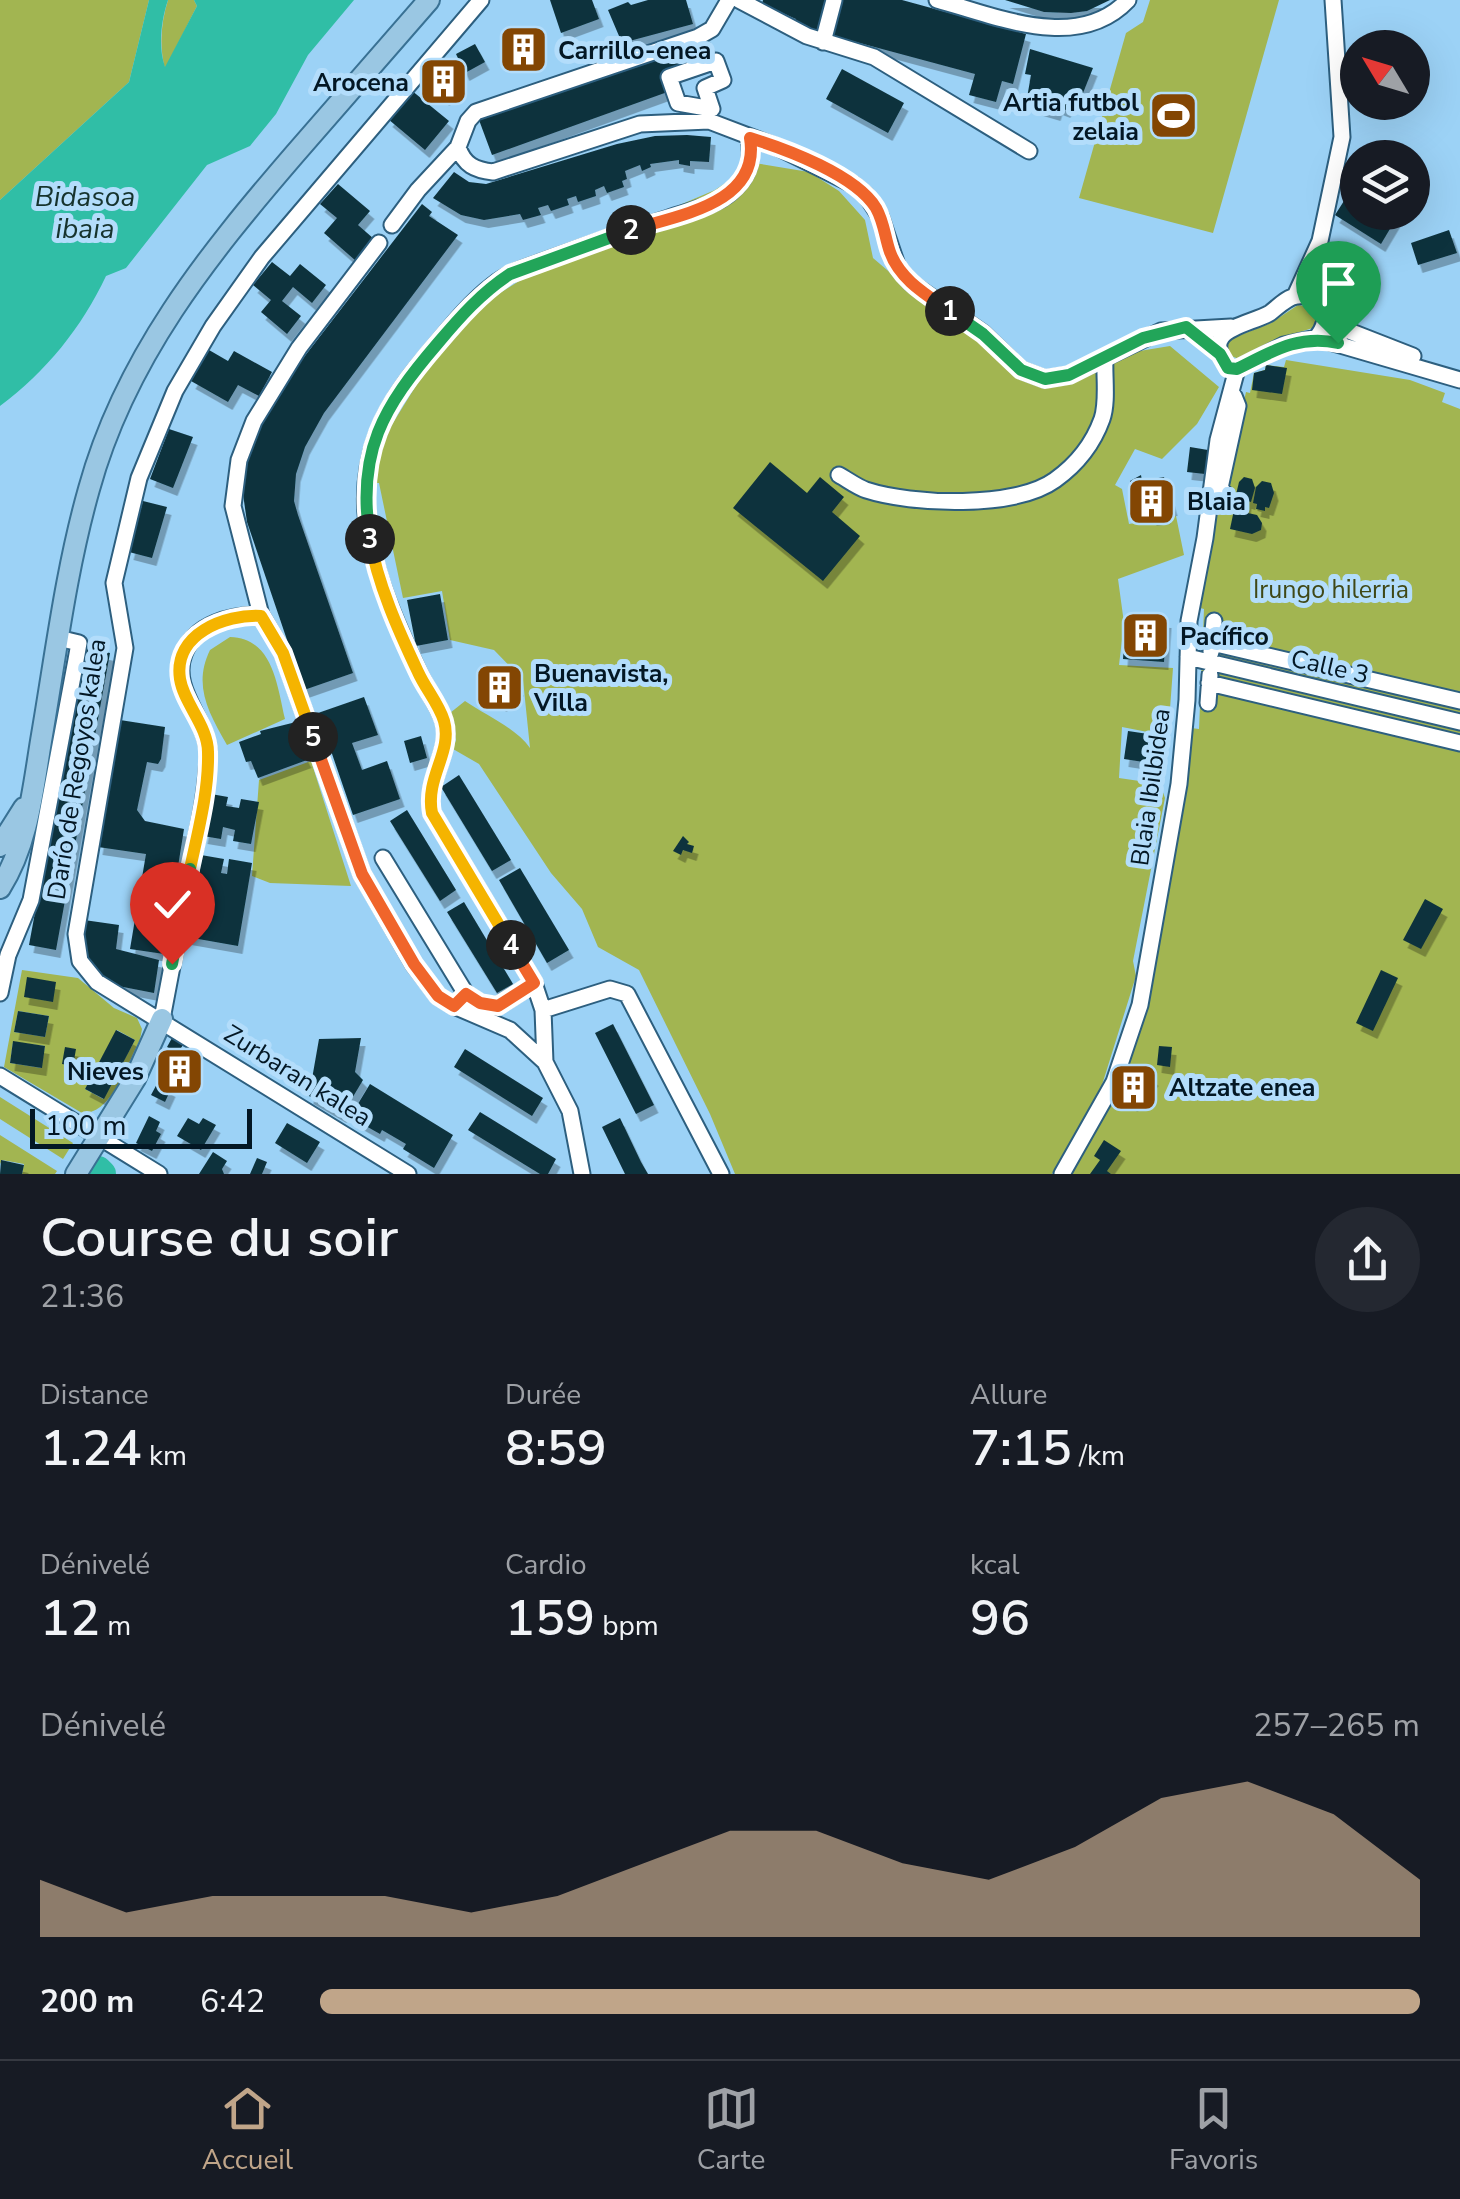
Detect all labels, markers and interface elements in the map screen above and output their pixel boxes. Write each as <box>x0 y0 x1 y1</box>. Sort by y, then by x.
building icon: Carrillo-enea <box>497 24 549 76</box>
north arrow <box>1340 30 1430 120</box>
map controls <box>1340 30 1430 230</box>
place label: Carrillo-enea <box>558 34 711 68</box>
building icon: Arocena <box>418 56 470 108</box>
place label: Arocena <box>313 66 409 100</box>
place label: Artia futbol zelaia <box>1003 86 1139 149</box>
sports icon: Artia futbol zelaia <box>1148 90 1200 142</box>
button: layers <box>1340 140 1430 230</box>
water label: Bidasoa ibaia <box>35 178 135 248</box>
pin: 2 <box>606 205 656 255</box>
text: 2 <box>623 211 639 249</box>
pin <box>1296 241 1381 344</box>
icon: arrive <box>1311 256 1366 311</box>
pin: 1 <box>925 286 975 336</box>
text: 1 <box>942 292 958 330</box>
building icon: Blaia <box>1126 475 1178 527</box>
place label: Blaia <box>1187 485 1246 519</box>
pin: 3 <box>345 514 395 564</box>
text: 3 <box>362 520 378 558</box>
park label: Irungo hilerria <box>1253 573 1409 607</box>
building icon: Pacífico <box>1119 610 1171 662</box>
place label: Pacífico <box>1180 620 1269 654</box>
street label: Darío de Regoyos kalea <box>40 636 114 902</box>
street label: Calle 3 <box>1287 642 1372 692</box>
place label: Buenavista, Villa <box>533 657 669 720</box>
building icon: Buenavista, Villa <box>473 661 525 713</box>
street label: Blaia Ibilbidea <box>1123 706 1179 868</box>
pin: 5 <box>288 712 338 762</box>
text: 5 <box>305 718 321 756</box>
pin <box>130 862 215 965</box>
icon: check <box>145 877 200 932</box>
pin: 4 <box>486 920 536 970</box>
text: 4 <box>503 926 519 964</box>
street label: Zurbaran kalea <box>217 1017 377 1135</box>
building icon: Nieves <box>153 1045 205 1097</box>
place label: Nieves <box>67 1055 144 1089</box>
building icon: Altzate enea <box>1108 1061 1160 1113</box>
place label: Altzate enea <box>1169 1071 1315 1105</box>
scale bar <box>30 1104 252 1148</box>
text: 100 m <box>45 1107 127 1145</box>
text: Course du soir <box>40 1200 398 1275</box>
button: share <box>1315 1207 1420 1312</box>
text: 21:36 <box>40 1275 124 1318</box>
text: Distance <box>40 1376 149 1414</box>
text: Durée <box>505 1376 581 1414</box>
text: Allure <box>970 1376 1047 1414</box>
text: 1.24 <box>40 1414 142 1483</box>
text: 8:59 <box>505 1414 607 1483</box>
text: 7:15 <box>970 1414 1072 1483</box>
text: km <box>142 1437 187 1475</box>
text: /km <box>1072 1437 1125 1475</box>
text: Dénivelé <box>40 1546 150 1584</box>
text: Cardio <box>505 1546 586 1584</box>
text: kcal <box>970 1546 1020 1584</box>
text: 12 <box>40 1584 100 1653</box>
text: 159 <box>505 1584 595 1653</box>
text: 96 <box>970 1584 1030 1653</box>
text: m <box>100 1607 131 1645</box>
text: bpm <box>595 1607 659 1645</box>
text: Dénivelé <box>40 1704 166 1747</box>
text: 257–265 m <box>1253 1704 1420 1747</box>
text: 200 m <box>40 1980 134 2023</box>
text: 6:42 <box>200 1980 265 2023</box>
tab: Accueil <box>202 2081 293 2179</box>
tab: Carte <box>697 2081 765 2179</box>
tab: Favoris <box>1169 2081 1258 2179</box>

